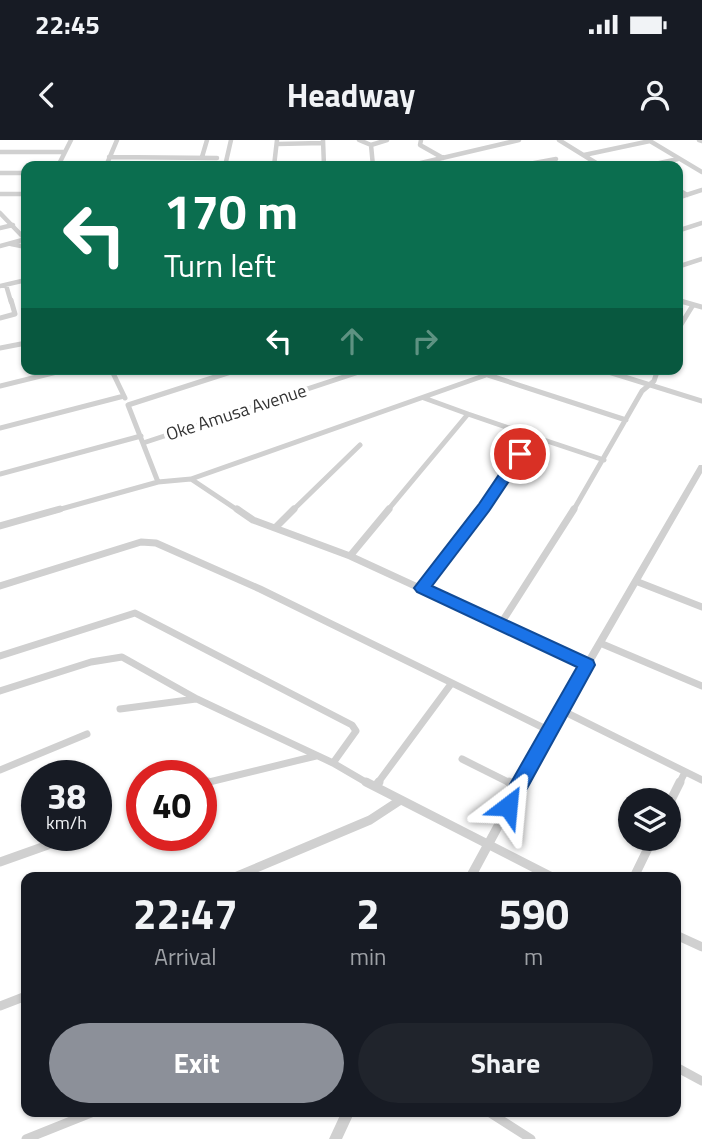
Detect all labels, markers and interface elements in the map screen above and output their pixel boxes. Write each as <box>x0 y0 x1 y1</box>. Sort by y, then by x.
text: 22:45 <box>35 5 100 44</box>
text: Headway <box>287 71 415 119</box>
icon: back <box>28 76 66 114</box>
icon: person <box>636 76 674 114</box>
text: 170 m <box>164 173 298 248</box>
icon: left <box>49 189 140 280</box>
text: Turn left <box>164 241 276 289</box>
icon: left <box>260 322 298 360</box>
icon: ahead <box>333 322 371 360</box>
icon: right <box>406 322 444 360</box>
street label: Oke Amusa Avenue <box>162 377 310 447</box>
pin <box>490 424 550 484</box>
icon: arrive <box>501 435 539 473</box>
speed limit sign: 40 <box>126 760 217 851</box>
text: 38 <box>47 769 86 823</box>
position arrow <box>471 769 545 843</box>
map controls <box>618 788 681 851</box>
button: layers <box>618 788 681 851</box>
text: km/h <box>46 809 87 836</box>
text: 22:47 <box>133 881 238 945</box>
text: 2 <box>356 881 380 945</box>
text: 590 <box>498 881 569 945</box>
text: Arrival <box>154 939 217 974</box>
text: min <box>350 939 386 974</box>
text: m <box>524 939 543 974</box>
button: Exit <box>49 1023 344 1103</box>
button: Share <box>358 1023 653 1103</box>

